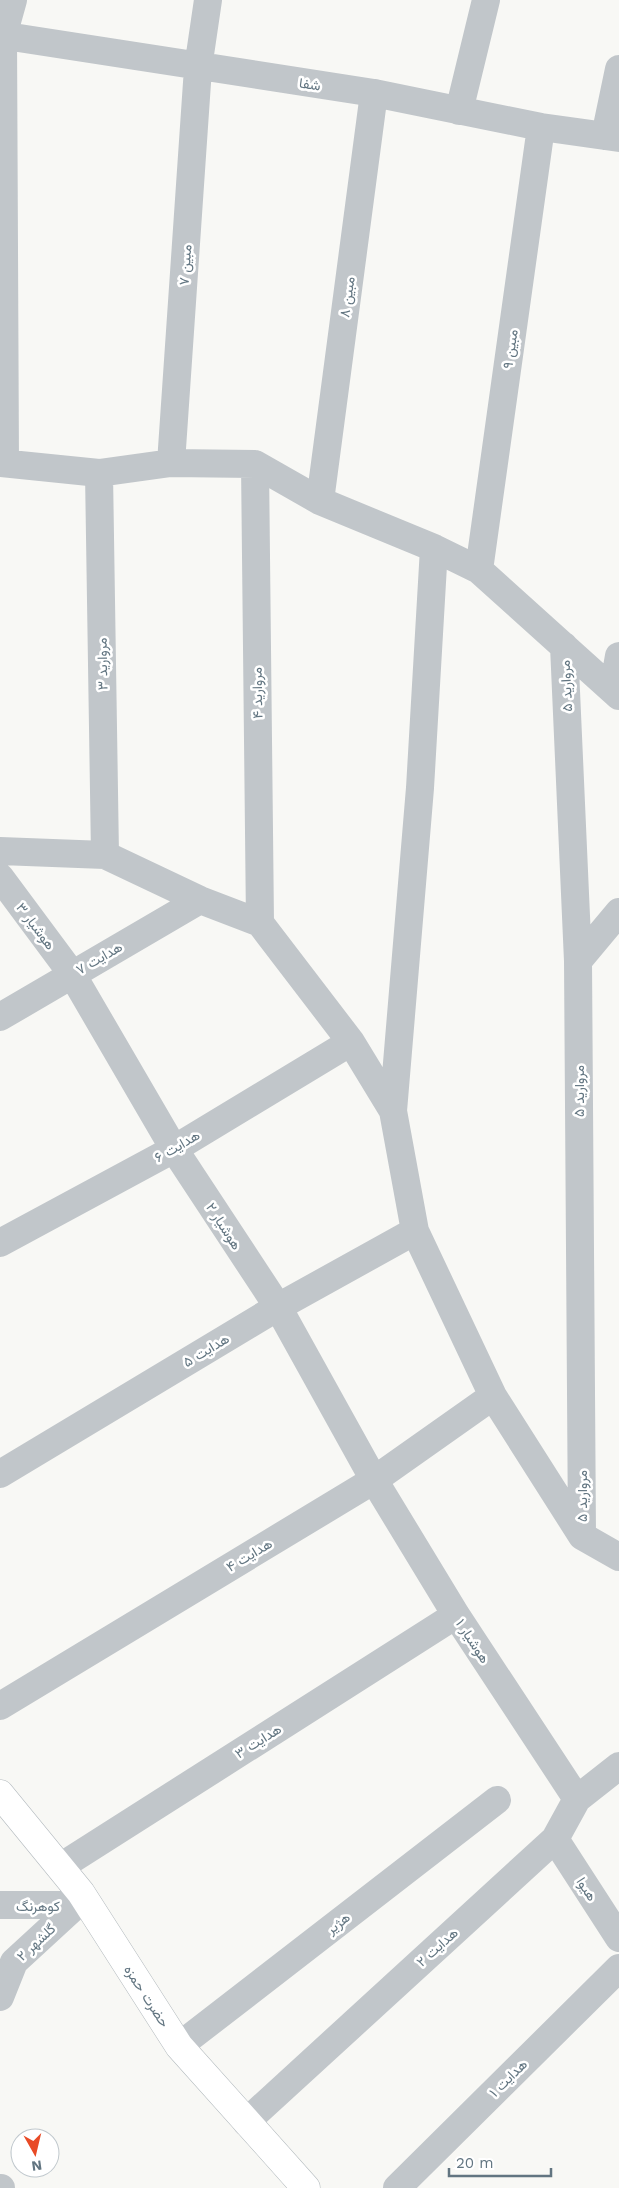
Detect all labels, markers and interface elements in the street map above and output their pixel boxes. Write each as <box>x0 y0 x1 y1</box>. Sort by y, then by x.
street label: شفا <box>298 75 322 93</box>
street label: مبین ۷ <box>176 244 195 286</box>
street label: مبین ۸ <box>336 276 359 319</box>
street label: مبین ۹ <box>499 328 522 370</box>
street label: مروارید ۳ <box>94 637 111 691</box>
street label: مروارید ۵ <box>557 660 576 712</box>
street label: مروارید ۴ <box>249 667 266 719</box>
street label: هوشیار ۳ <box>12 899 59 953</box>
street label: هدایت ۷ <box>73 938 125 978</box>
street label: مروارید ۵ <box>571 1065 588 1117</box>
street label: هدایت ۶ <box>152 1127 203 1165</box>
street label: هوشیار ۲ <box>202 1200 245 1253</box>
street label: هدایت ۵ <box>180 1330 232 1370</box>
street label: مروارید ۵ <box>574 1470 591 1522</box>
street label: هدایت ۴ <box>223 1535 275 1575</box>
street label: هوشیار ۱ <box>452 1616 493 1667</box>
street label: هدایت ۳ <box>232 1720 284 1762</box>
street label: هیوا <box>573 1874 601 1905</box>
street label: کوهرنگ <box>16 1898 60 1915</box>
street label: هژیر <box>322 1909 354 1939</box>
street label: گلشهر ۲ <box>13 1920 59 1965</box>
street label: هدایت ۲ <box>413 1924 461 1970</box>
street label: حضرت حمزه <box>120 1962 173 2031</box>
street label: هدایت ۱ <box>486 2056 530 2100</box>
north arrow <box>10 2128 60 2178</box>
scale bar <box>449 2146 552 2178</box>
text: 20 m <box>456 2154 494 2172</box>
text: N <box>31 2157 43 2175</box>

